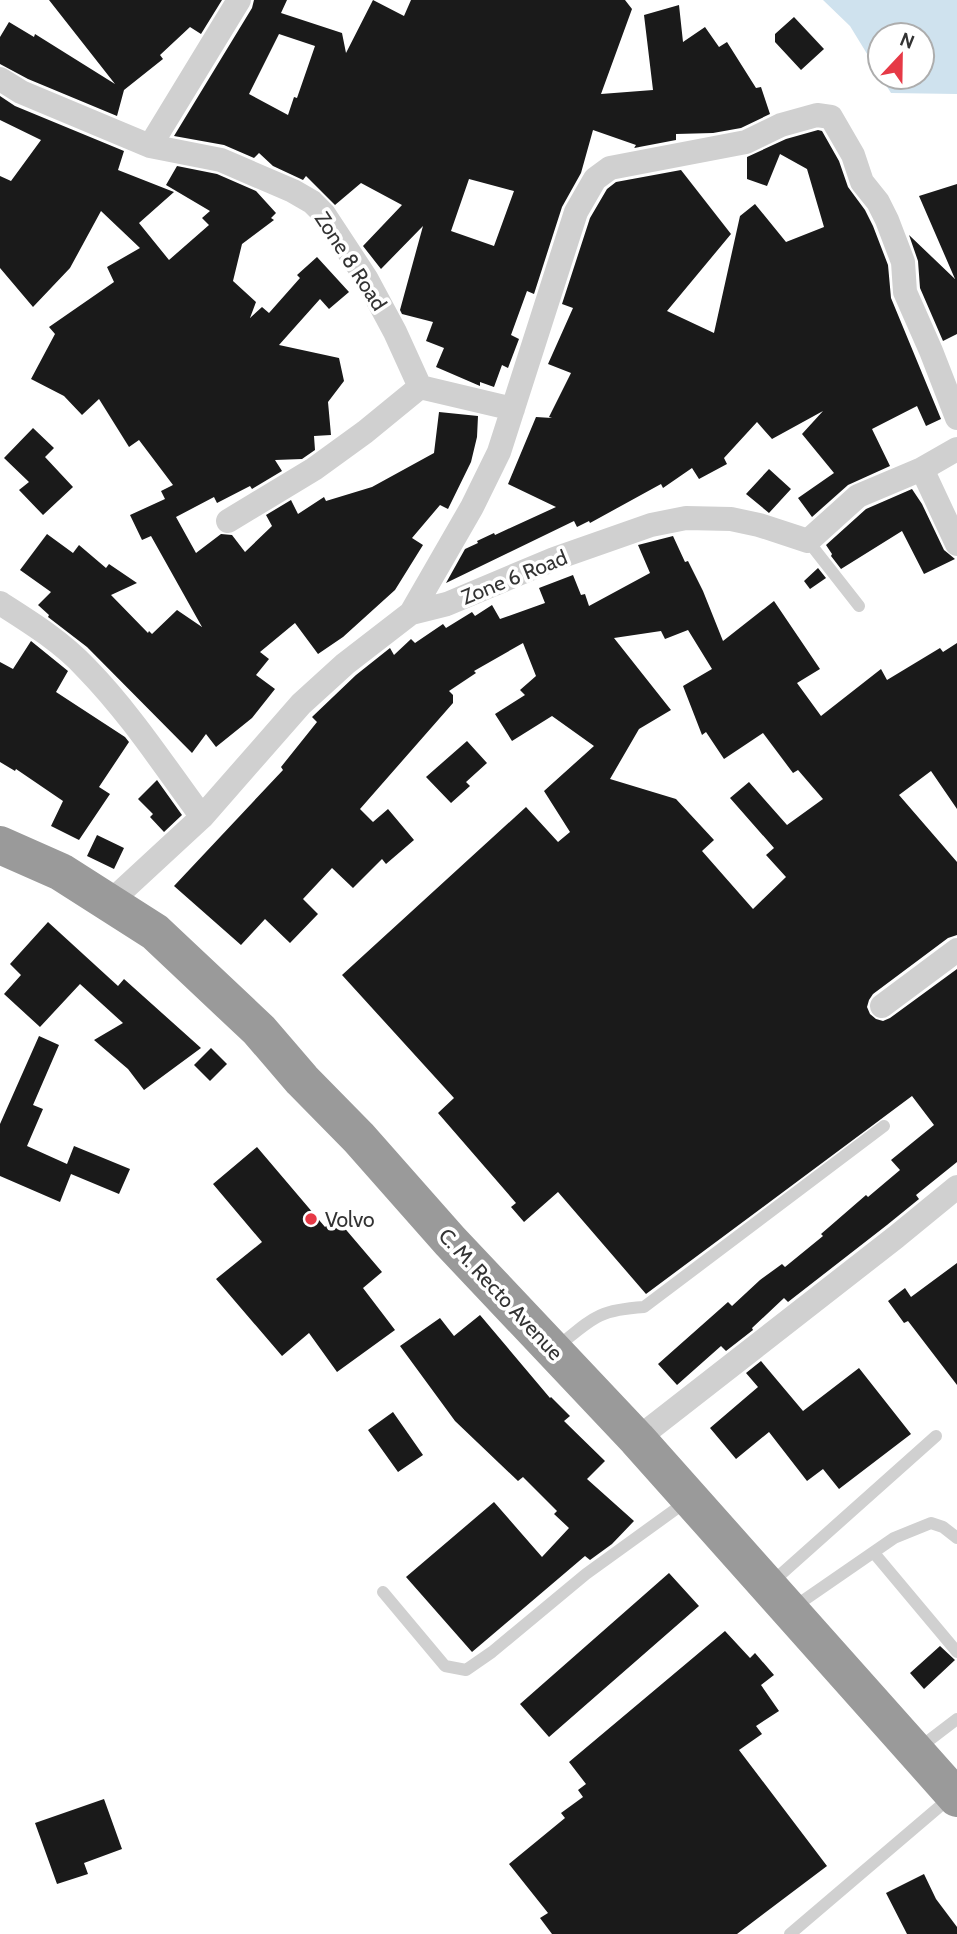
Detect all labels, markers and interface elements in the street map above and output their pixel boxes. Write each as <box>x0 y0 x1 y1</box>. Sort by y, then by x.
north arrow <box>866 21 936 91</box>
text: N <box>897 28 918 54</box>
street label: Zone 8 Road <box>310 207 392 315</box>
street label: Zone 6 Road <box>457 544 571 610</box>
place label: Volvo <box>325 1207 375 1232</box>
marker: Volvo <box>303 1211 319 1227</box>
street label: C. M. Recto Avenue <box>434 1223 568 1365</box>

